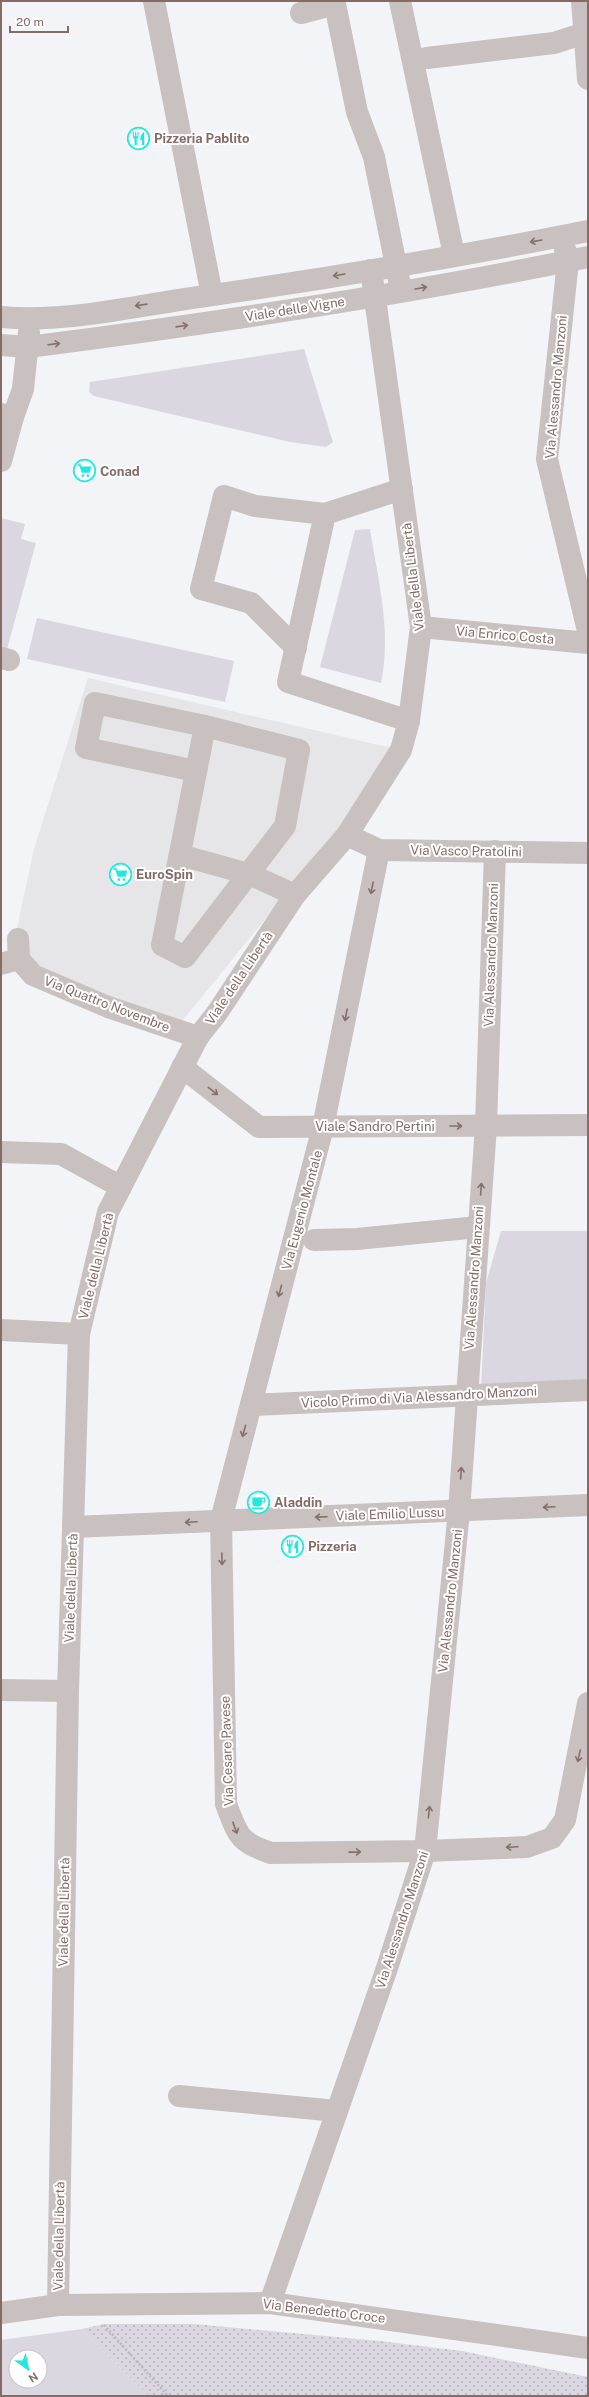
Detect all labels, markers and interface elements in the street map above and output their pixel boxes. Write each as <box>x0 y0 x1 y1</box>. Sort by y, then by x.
scale bar <box>10 8 68 34</box>
text: 20 m <box>16 15 44 29</box>
restaurant icon: Pizzeria Pablito <box>126 125 152 151</box>
place label: Pizzeria Pablito <box>154 131 250 146</box>
one-way arrow <box>530 237 543 245</box>
one-way arrow <box>333 271 346 279</box>
one-way arrow <box>414 283 427 291</box>
street label: Viale delle Vigne <box>244 294 346 324</box>
one-way arrow <box>135 301 148 309</box>
street label: Via Alessandro Manzoni <box>542 315 570 459</box>
one-way arrow <box>175 322 188 330</box>
one-way arrow <box>47 340 60 348</box>
supermarket icon: Conad <box>71 458 97 484</box>
place label: Conad <box>100 464 140 479</box>
street label: Viale della Libertà <box>399 522 427 632</box>
street label: Via Enrico Costa <box>455 623 555 647</box>
street label: Via Vasco Pratolini <box>410 843 522 859</box>
supermarket icon: EuroSpin <box>107 861 133 887</box>
place label: EuroSpin <box>136 867 193 882</box>
one-way arrow <box>367 881 375 894</box>
street label: Via Alessandro Manzoni <box>481 883 501 1027</box>
street label: Viale della Libertà <box>202 929 276 1027</box>
street label: Via Quattro Novembre <box>42 973 172 1035</box>
one-way arrow <box>341 1008 349 1021</box>
one-way arrow <box>207 1087 218 1095</box>
street label: Viale Sandro Pertini <box>315 1119 435 1134</box>
one-way arrow <box>449 1122 462 1130</box>
street label: Via Eugenio Montale <box>279 1148 325 1272</box>
one-way arrow <box>477 1183 484 1196</box>
street label: Via Alessandro Manzoni <box>461 1206 487 1350</box>
street label: Viale della Libertà <box>76 1211 116 1321</box>
one-way arrow <box>276 1285 284 1298</box>
street label: Vicolo Primo di Via Alessandro Manzoni <box>301 1383 537 1411</box>
one-way arrow <box>240 1424 247 1437</box>
one-way arrow <box>457 1467 465 1480</box>
cafe icon: Aladdin <box>245 1489 271 1515</box>
place label: Aladdin <box>274 1495 322 1510</box>
one-way arrow <box>543 1504 556 1511</box>
street label: Viale Emilio Lussu <box>335 1505 445 1523</box>
one-way arrow <box>315 1513 328 1520</box>
one-way arrow <box>185 1518 198 1526</box>
street label: Via Alessandro Manzoni <box>435 1529 465 1673</box>
street label: Viale della Libertà <box>62 1533 80 1643</box>
restaurant icon: Pizzeria <box>280 1533 306 1559</box>
place label: Pizzeria <box>308 1539 357 1554</box>
one-way arrow <box>218 1552 226 1565</box>
street label: Via Cesare Pavese <box>218 1695 236 1807</box>
one-way arrow <box>574 1749 582 1762</box>
one-way arrow <box>425 1806 433 1819</box>
one-way arrow <box>232 1821 239 1834</box>
one-way arrow <box>506 1844 519 1851</box>
one-way arrow <box>348 1848 361 1856</box>
street label: Via Alessandro Manzoni <box>373 1849 431 1991</box>
street label: Viale della Libertà <box>56 1857 72 1967</box>
street label: Viale della Libertà <box>51 2181 67 2291</box>
street label: Via Benedetto Croce <box>262 2296 386 2326</box>
north arrow <box>8 2349 48 2389</box>
text: N <box>27 2370 40 2385</box>

